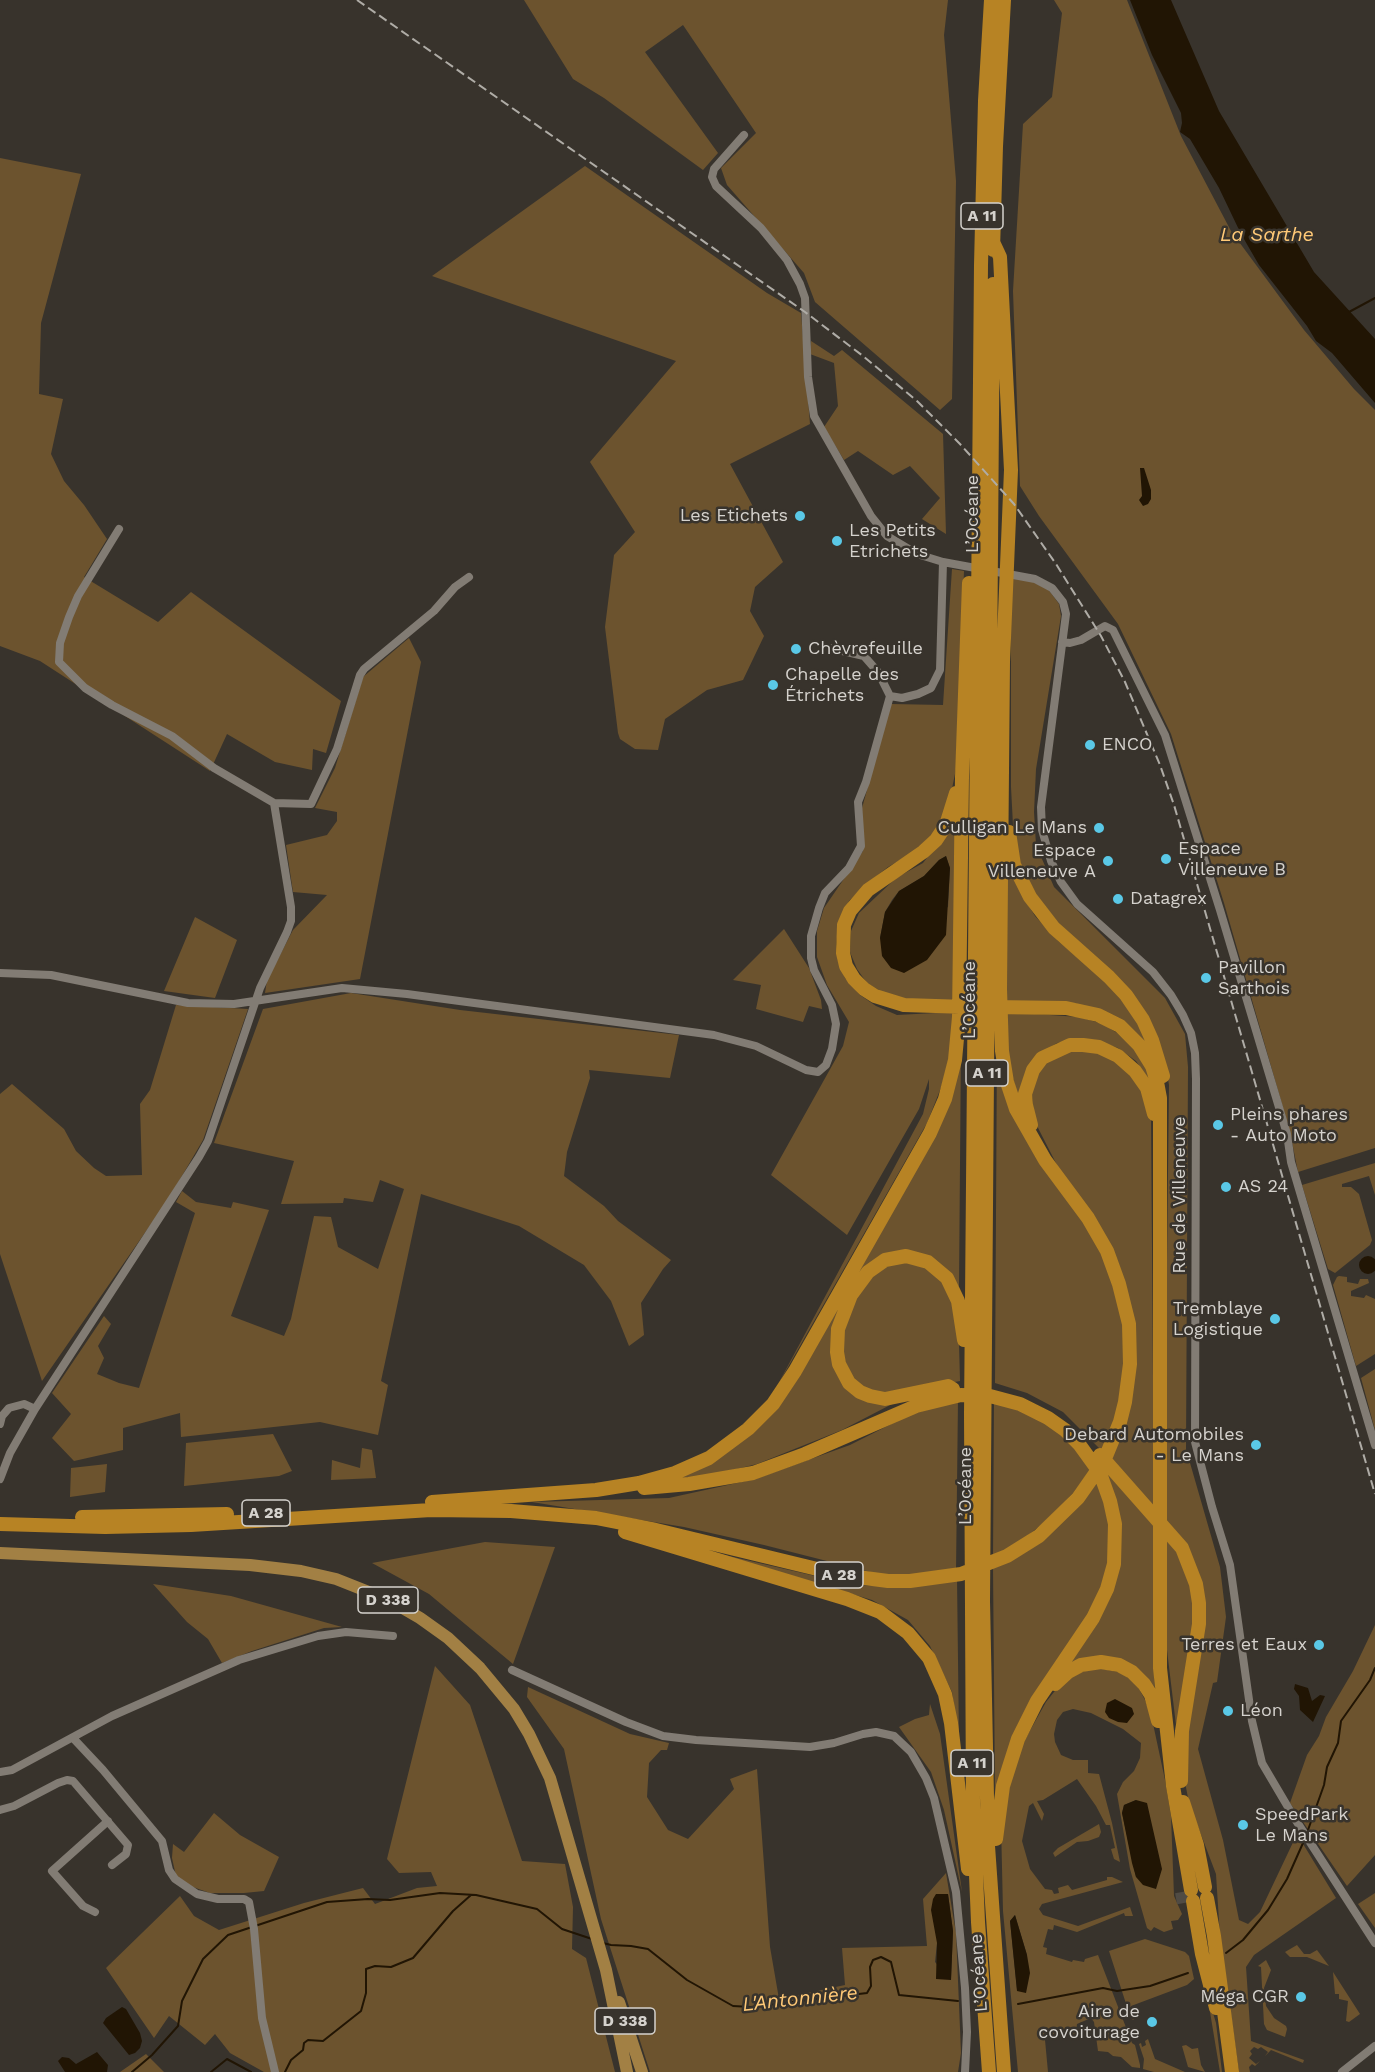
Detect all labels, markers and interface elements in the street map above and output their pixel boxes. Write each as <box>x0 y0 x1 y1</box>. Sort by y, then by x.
road number: A 11 <box>961 203 1003 229</box>
water label: La Sarthe <box>1220 223 1314 247</box>
street label: L’Océane <box>962 475 984 553</box>
place label: Les Etichets <box>680 505 788 527</box>
marker: Les Etichets <box>793 509 807 523</box>
place label: Les Petits Etrichets <box>849 520 936 562</box>
marker: Les Petits Etrichets <box>830 534 844 548</box>
place label: Chèvrefeuille <box>808 638 923 660</box>
marker: Chèvrefeuille <box>789 642 803 656</box>
place label: Chapelle des Étrichets <box>785 664 899 706</box>
marker: Chapelle des Étrichets <box>766 678 780 692</box>
place label: ENCO <box>1102 734 1153 756</box>
marker: ENCO <box>1083 738 1097 752</box>
place label: Culligan Le Mans <box>938 817 1087 839</box>
marker: Culligan Le Mans <box>1092 821 1106 835</box>
place label: Espace Villeneuve B <box>1178 838 1286 880</box>
place label: Espace Villeneuve A <box>988 840 1096 882</box>
marker: Espace Villeneuve B <box>1159 852 1173 866</box>
marker: Espace Villeneuve A <box>1101 854 1115 868</box>
place label: Datagrex <box>1130 888 1207 910</box>
marker: Datagrex <box>1111 892 1125 906</box>
place label: Pavillon Sarthois <box>1218 957 1290 1000</box>
street label: L’Océane <box>959 961 981 1039</box>
marker: Pavillon Sarthois <box>1199 971 1213 985</box>
road number: A 11 <box>966 1060 1008 1086</box>
place label: Pleins phares - Auto Moto <box>1230 1104 1348 1146</box>
street label: Rue de Villeneuve <box>1169 1116 1191 1274</box>
marker: Pleins phares - Auto Moto <box>1211 1118 1225 1132</box>
place label: AS 24 <box>1238 1176 1288 1198</box>
marker: AS 24 <box>1219 1180 1233 1194</box>
place label: Tremblaye Logistique <box>1173 1298 1263 1340</box>
marker: Tremblaye Logistique <box>1268 1312 1282 1326</box>
place label: Debard Automobiles - Le Mans <box>1064 1424 1244 1466</box>
marker: Debard Automobiles - Le Mans <box>1249 1438 1263 1452</box>
street label: L’Océane <box>955 1447 977 1525</box>
road number: A 28 <box>242 1500 290 1526</box>
road number: A 28 <box>815 1562 863 1588</box>
road number: D 338 <box>358 1587 418 1613</box>
place label: Terres et Eaux <box>1181 1634 1307 1656</box>
marker: Terres et Eaux <box>1312 1638 1326 1652</box>
place label: Léon <box>1240 1700 1283 1722</box>
marker: Léon <box>1221 1704 1235 1718</box>
road number: A 11 <box>951 1750 993 1776</box>
place label: SpeedPark Le Mans <box>1255 1804 1348 1846</box>
marker: SpeedPark Le Mans <box>1236 1818 1250 1832</box>
street label: L’Océane <box>965 1933 993 2013</box>
water label: L'Antonnière <box>741 1981 859 2017</box>
place label: Méga CGR <box>1200 1986 1289 2008</box>
marker: Méga CGR <box>1294 1990 1308 2004</box>
place label: Aire de covoiturage <box>1038 2001 1140 2044</box>
road number: D 338 <box>595 2008 655 2034</box>
marker: Aire de covoiturage <box>1145 2015 1159 2029</box>

